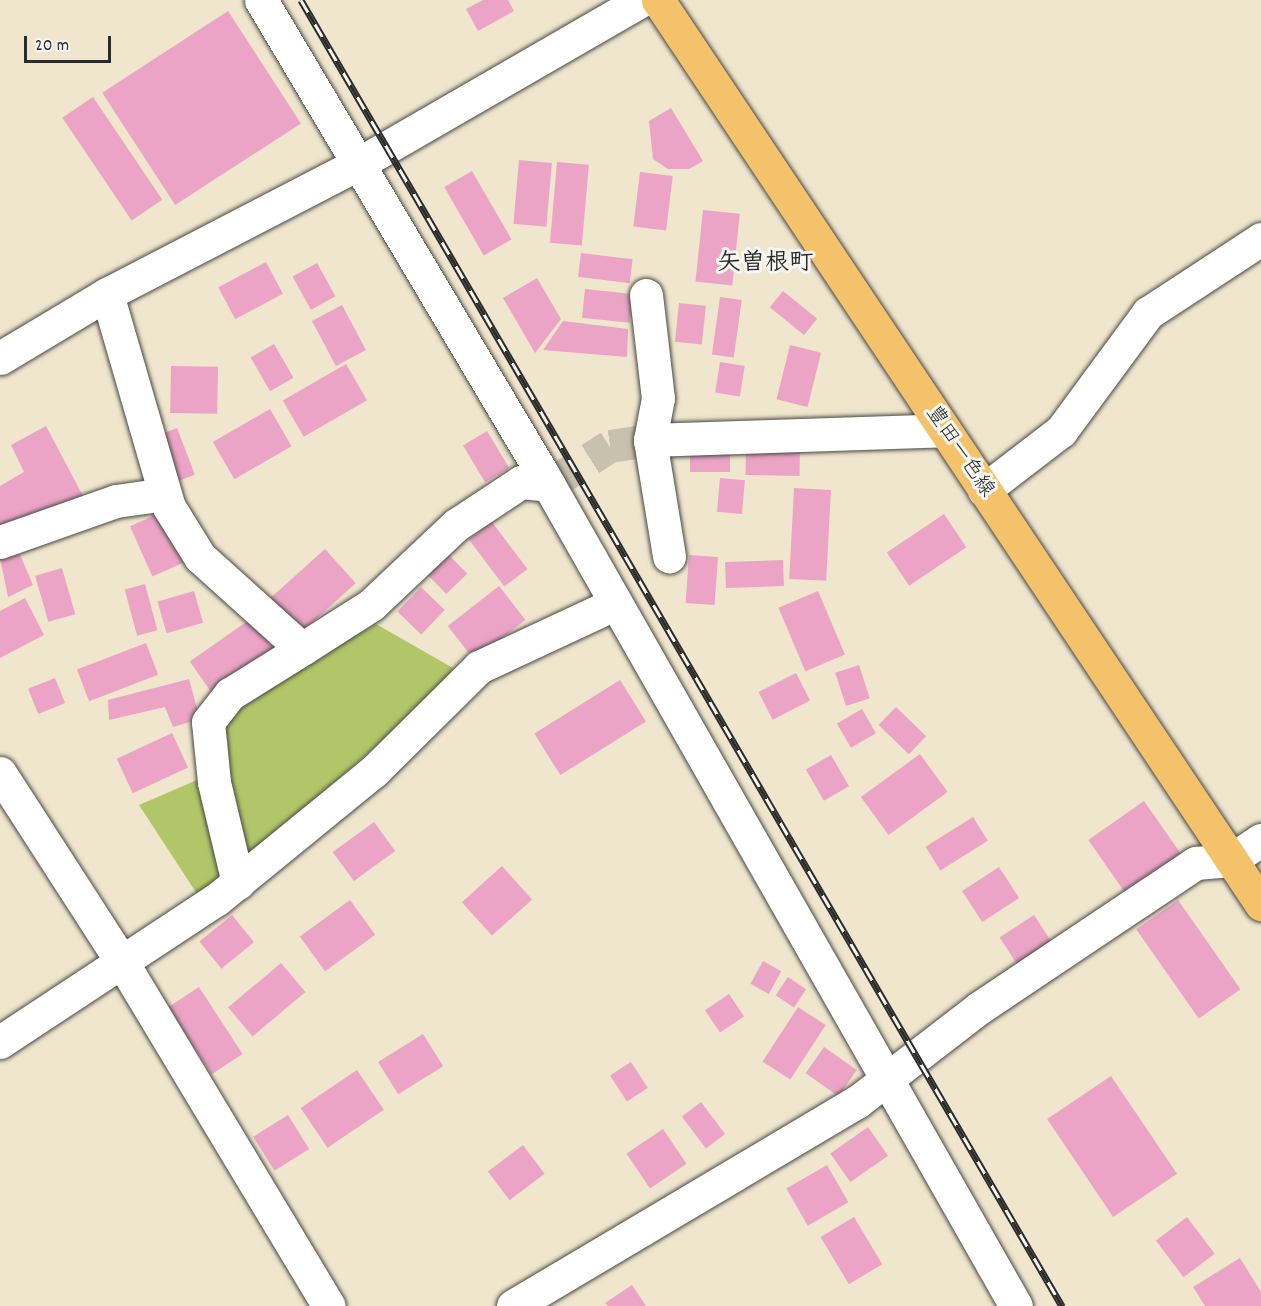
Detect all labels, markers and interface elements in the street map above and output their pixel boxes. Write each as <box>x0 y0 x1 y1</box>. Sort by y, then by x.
scale bar <box>27 24 114 62</box>
text: 20 m <box>35 34 69 59</box>
district label: 矢曽根町 <box>717 251 813 279</box>
street label: 豊田一色線 <box>919 401 999 503</box>

